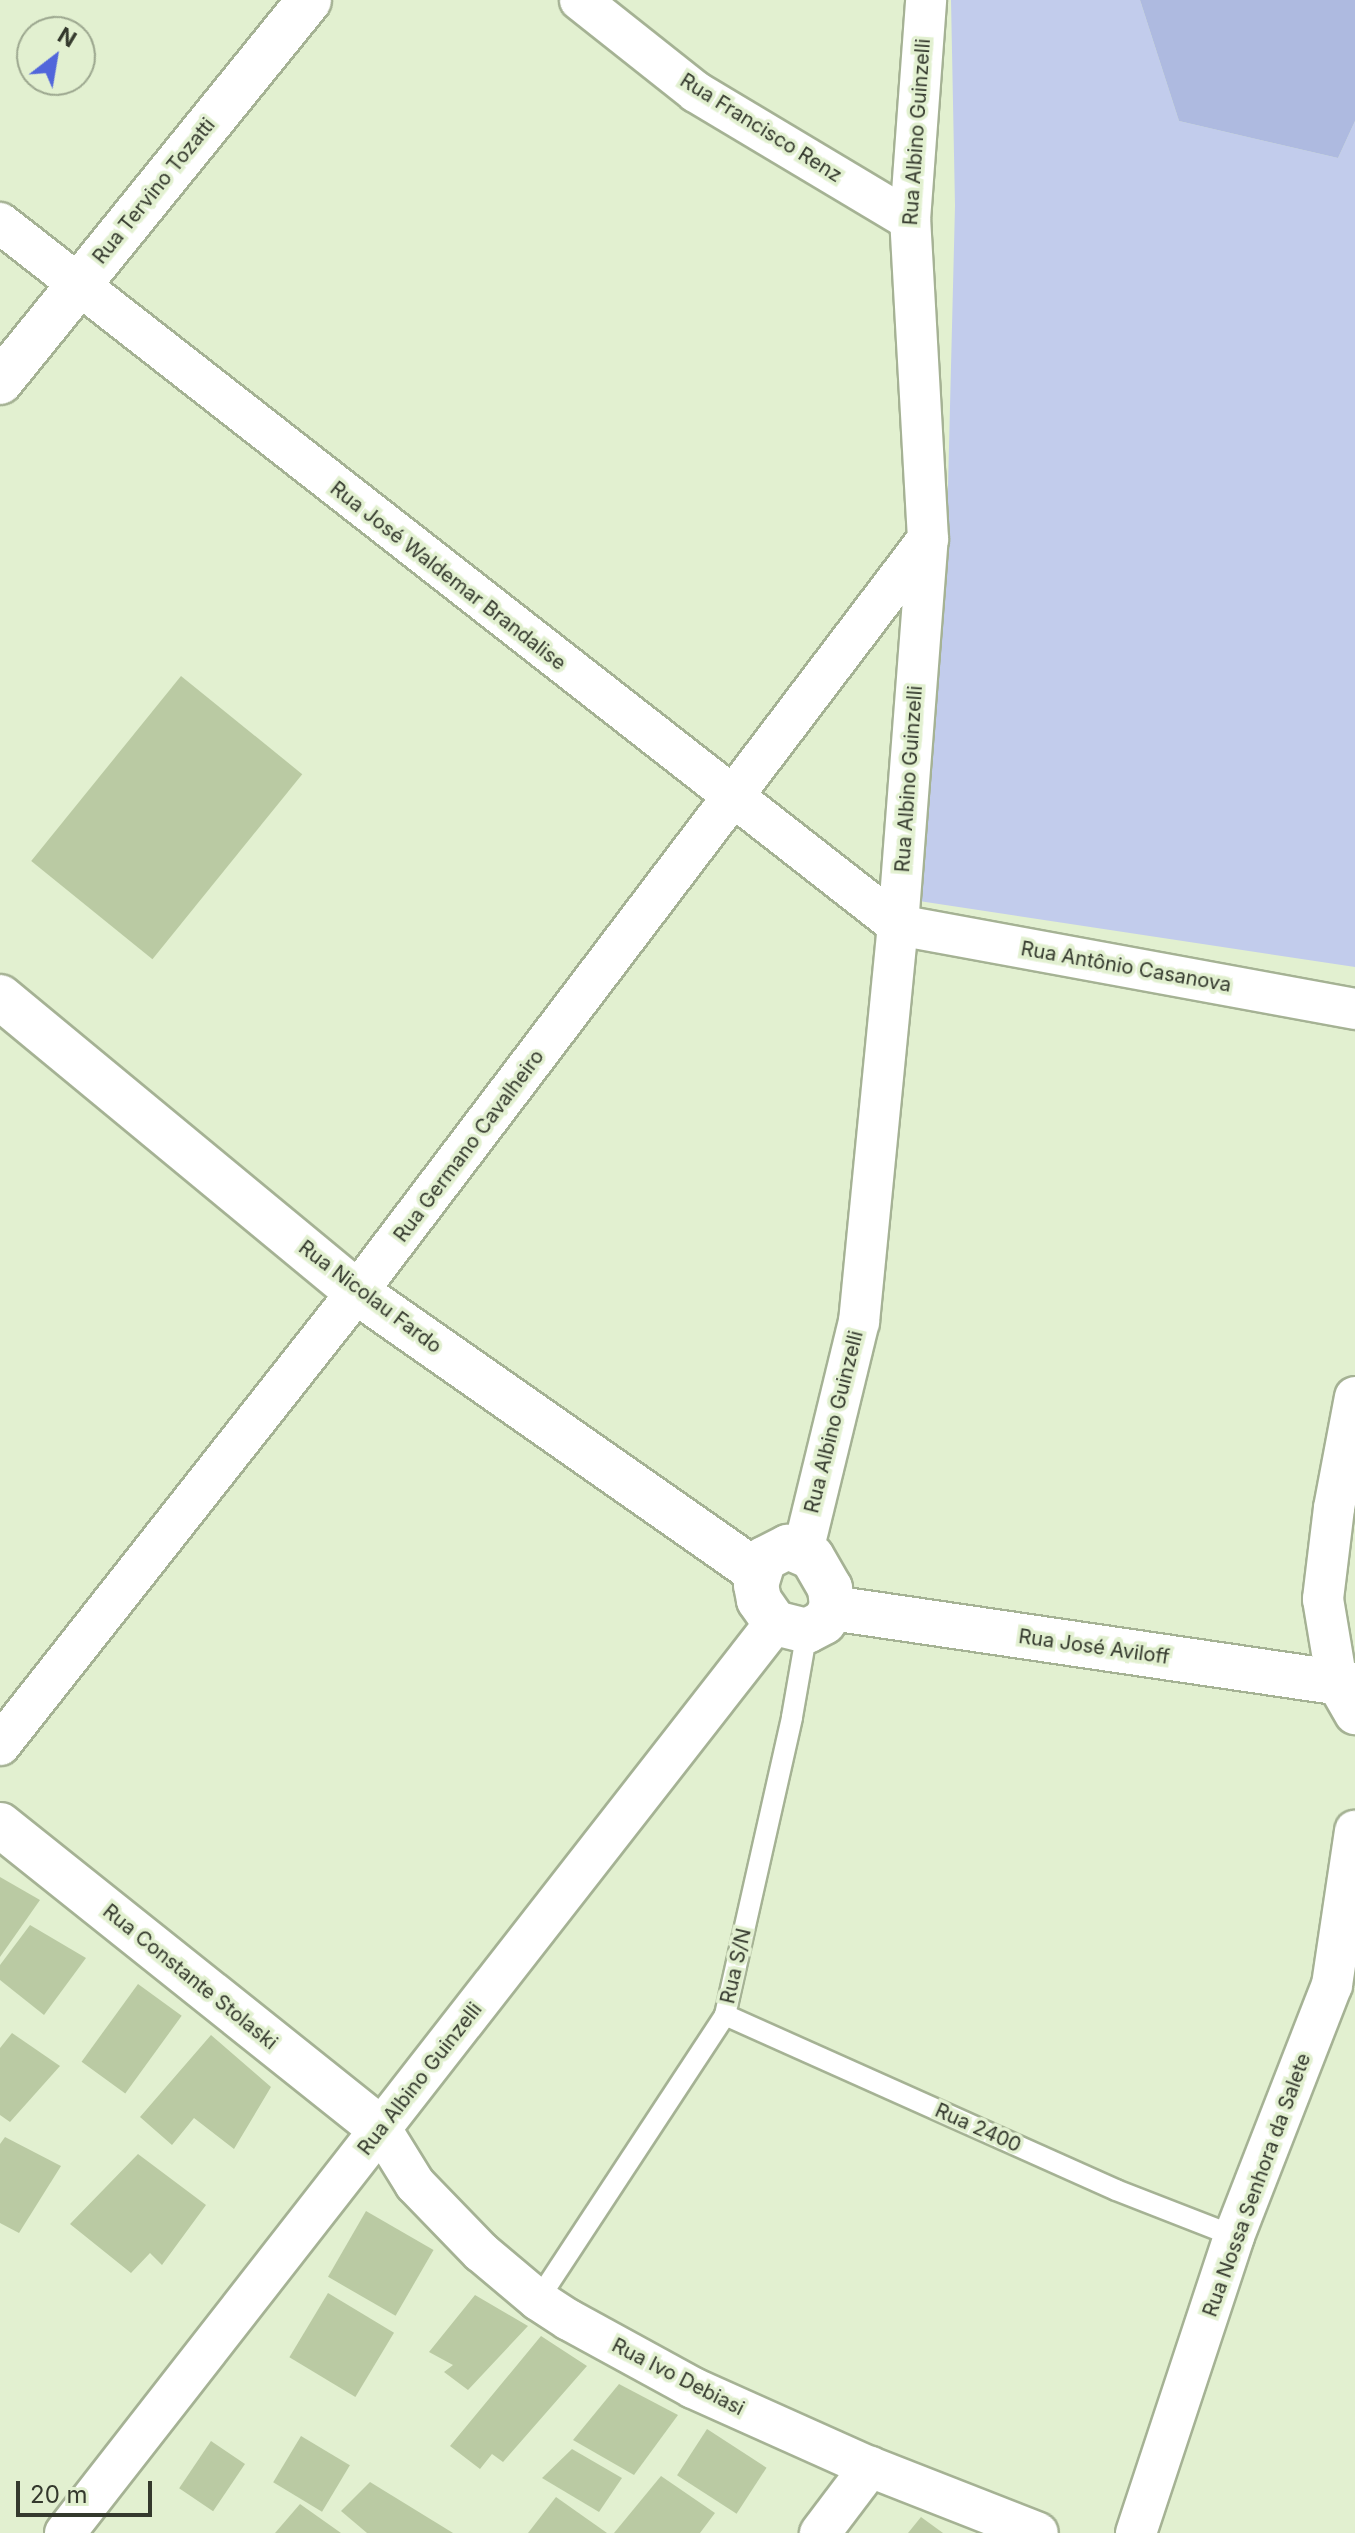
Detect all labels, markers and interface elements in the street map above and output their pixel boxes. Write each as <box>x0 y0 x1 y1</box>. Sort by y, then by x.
north arrow <box>16 16 96 96</box>
text: N <box>53 22 81 53</box>
street label: Rua Albino Guinzelli <box>899 38 935 226</box>
street label: Rua Francisco Renz <box>676 68 846 188</box>
street label: Rua Tervino Tozatti <box>88 113 220 269</box>
street label: Rua José Waldemar Brandalise <box>325 477 571 675</box>
street label: Rua Albino Guinzelli <box>891 685 927 873</box>
street label: Rua Antônio Casanova <box>1019 937 1233 997</box>
street label: Rua Germano Cavalheiro <box>389 1045 549 1247</box>
street label: Rua Nicolau Fardo <box>294 1236 446 1358</box>
street label: Rua Albino Guinzelli <box>800 1328 868 1516</box>
street label: Rua José Aviloff <box>1017 1625 1171 1669</box>
street label: Rua Constante Stolaski <box>98 1899 282 2055</box>
street label: Rua S/N <box>716 1926 756 2006</box>
street label: Rua Albino Guinzelli <box>353 1998 487 2160</box>
street label: Rua Nossa Senhora da Salete <box>1198 2050 1316 2320</box>
street label: Rua 2400 <box>931 2098 1025 2158</box>
street label: Rua Ivo Debiasi <box>608 2333 748 2421</box>
scale bar <box>20 2465 156 2515</box>
text: 20 m <box>30 2480 88 2509</box>

